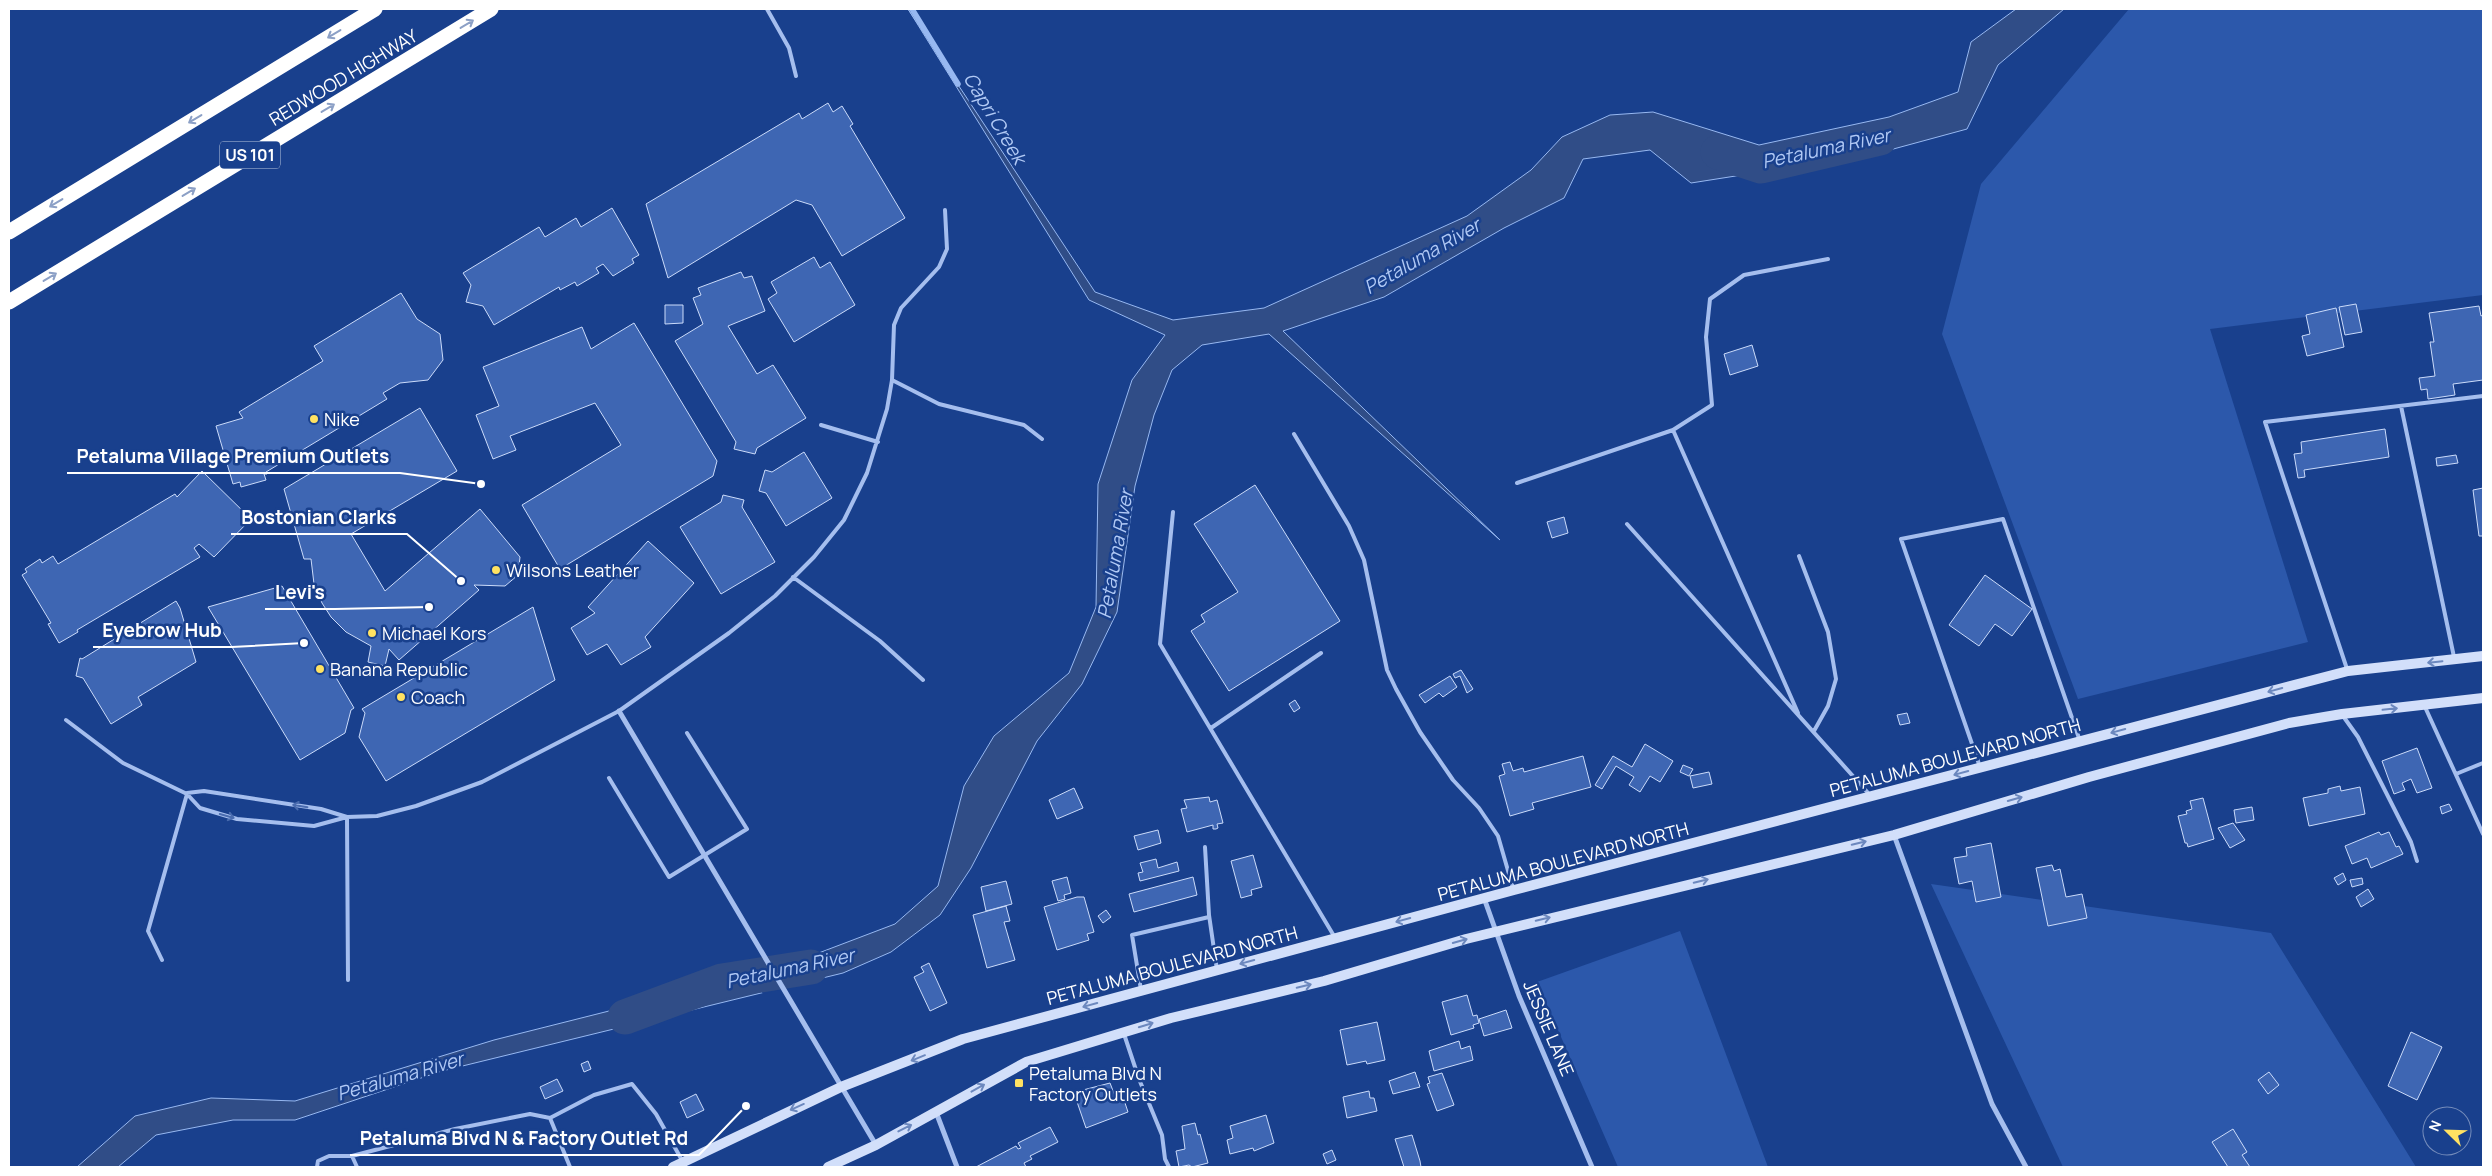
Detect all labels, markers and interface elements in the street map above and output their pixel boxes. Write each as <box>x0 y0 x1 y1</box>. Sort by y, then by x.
one-way arrow <box>460 18 474 28</box>
street label: REDWOOD HIGHWAY <box>264 23 422 131</box>
one-way arrow <box>327 30 341 40</box>
water label: Capri Creek <box>957 67 1034 171</box>
one-way arrow <box>321 102 335 112</box>
one-way arrow <box>188 113 202 124</box>
water label: Petaluma River <box>1759 121 1895 174</box>
road number: US 101 <box>220 142 280 168</box>
one-way arrow <box>182 187 196 197</box>
one-way arrow <box>50 199 64 209</box>
water label: Petaluma River <box>1359 211 1487 300</box>
one-way arrow <box>43 271 57 281</box>
place label: Nike <box>324 407 360 431</box>
marker: Nike <box>308 413 320 425</box>
callout: Petaluma Village Premium Outlets <box>67 439 400 473</box>
text: Petaluma Village Premium Outlets <box>77 443 389 469</box>
water label: Petaluma River <box>1091 485 1140 621</box>
callout: Bostonian Clarks <box>231 500 407 534</box>
text: Bostonian Clarks <box>241 504 397 530</box>
place label: Wilsons Leather <box>506 558 640 582</box>
marker: Wilsons Leather <box>490 564 502 576</box>
callout: Levi's <box>265 575 335 609</box>
text: Levi's <box>275 579 325 605</box>
callout: Eyebrow Hub <box>93 613 232 647</box>
text: Eyebrow Hub <box>102 617 222 643</box>
place label: Michael Kors <box>382 621 487 645</box>
marker: Michael Kors <box>366 627 378 639</box>
place label: Banana Republic <box>330 657 468 681</box>
one-way arrow <box>2427 657 2443 666</box>
marker: Banana Republic <box>314 663 326 675</box>
place label: Coach <box>411 685 465 709</box>
one-way arrow <box>2268 686 2284 695</box>
marker: Coach <box>395 691 407 703</box>
one-way arrow <box>2382 704 2398 714</box>
street label: PETALUMA BOULEVARD NORTH <box>1827 712 2083 802</box>
one-way arrow <box>2111 727 2127 737</box>
one-way arrow <box>1953 768 1969 778</box>
one-way arrow <box>2007 793 2023 803</box>
one-way arrow <box>292 800 308 810</box>
one-way arrow <box>218 811 234 821</box>
street label: PETALUMA BOULEVARD NORTH <box>1435 816 1691 906</box>
one-way arrow <box>1850 838 1866 847</box>
one-way arrow <box>1692 876 1708 885</box>
one-way arrow <box>1534 914 1550 924</box>
one-way arrow <box>1396 916 1412 925</box>
street label: PETALUMA BOULEVARD NORTH <box>1044 920 1300 1010</box>
one-way arrow <box>1451 935 1467 945</box>
water label: Petaluma River <box>723 941 859 994</box>
one-way arrow <box>1239 958 1255 967</box>
street label: JESSIE LANE <box>1518 976 1580 1080</box>
one-way arrow <box>1295 980 1311 990</box>
one-way arrow <box>1082 1000 1098 1010</box>
one-way arrow <box>1138 1020 1154 1030</box>
water label: Petaluma River <box>334 1045 468 1106</box>
one-way arrow <box>911 1053 926 1063</box>
place label: Petaluma Blvd N Factory Outlets <box>1029 1061 1162 1106</box>
marker: Petaluma Blvd N Factory Outlets <box>1013 1077 1025 1089</box>
one-way arrow <box>971 1083 985 1093</box>
one-way arrow <box>790 1103 805 1112</box>
north arrow <box>2422 1106 2472 1156</box>
text: N <box>2424 1117 2445 1134</box>
callout: Petaluma Blvd N & Factory Outlet Rd <box>350 1121 699 1155</box>
one-way arrow <box>897 1123 912 1132</box>
text: Petaluma Blvd N & Factory Outlet Rd <box>360 1125 688 1151</box>

